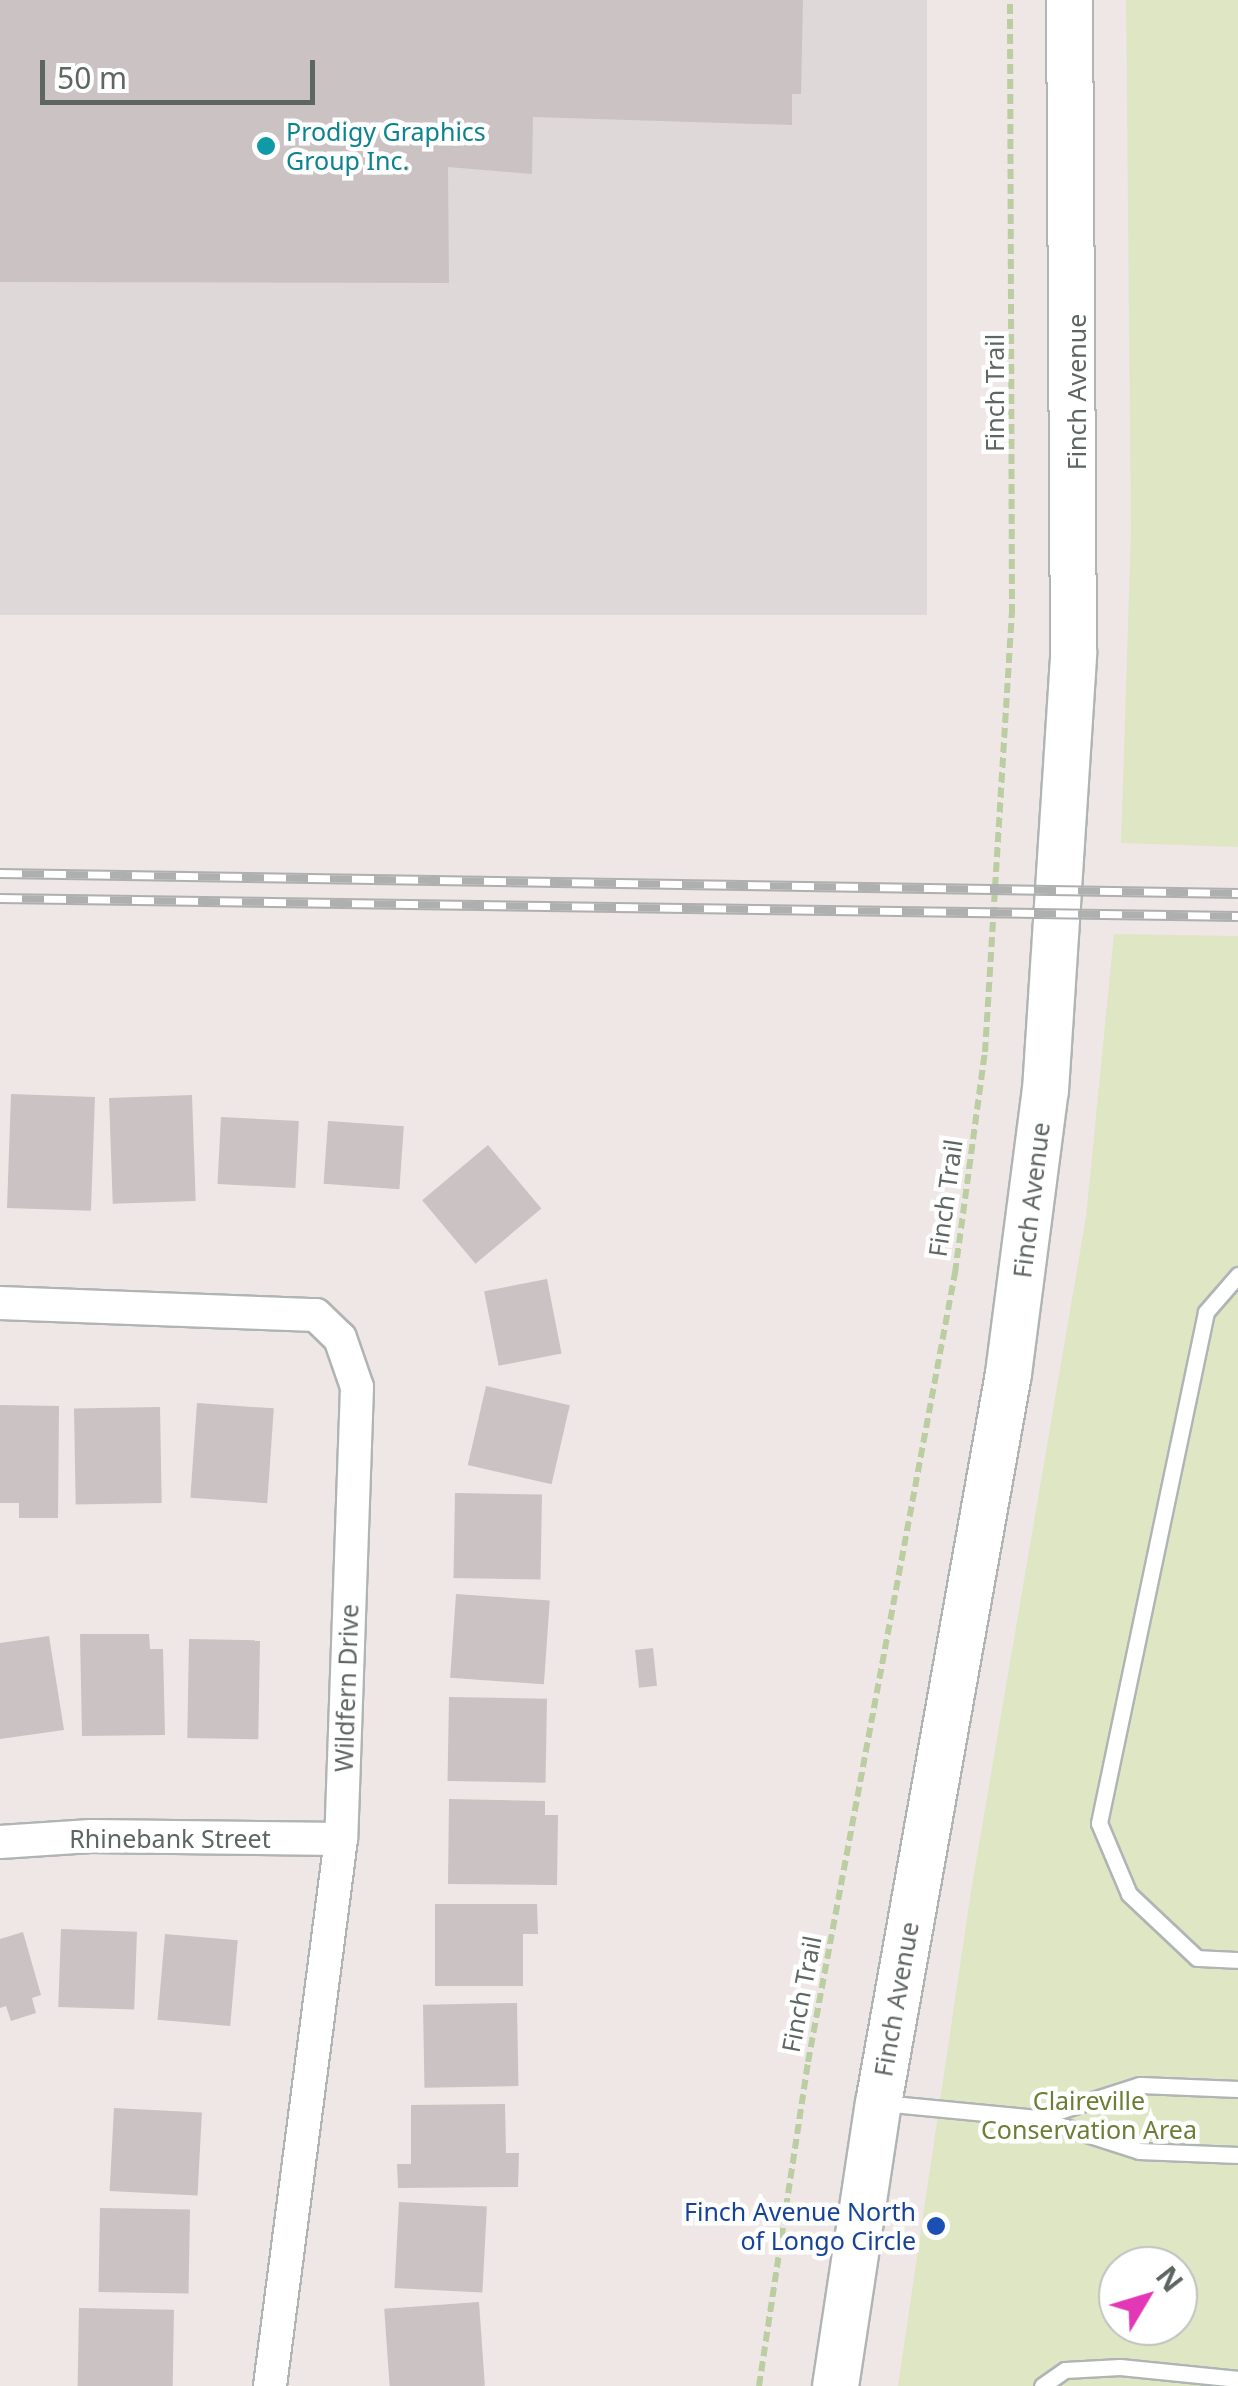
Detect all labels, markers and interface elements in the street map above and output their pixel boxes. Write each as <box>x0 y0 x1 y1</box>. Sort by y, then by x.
scale bar <box>45 40 320 102</box>
text: 50 m <box>57 57 127 98</box>
place label: Prodigy Graphics Group Inc. <box>286 117 486 176</box>
marker: Prodigy Graphics Group Inc. <box>255 135 277 157</box>
street label: Finch Avenue <box>1061 314 1091 470</box>
street label: Finch Trail <box>979 334 1009 452</box>
street label: Finch Avenue <box>1007 1120 1055 1280</box>
street label: Finch Trail <box>922 1137 968 1259</box>
street label: Wildfern Drive <box>328 1603 364 1773</box>
street label: Rhinebank Street <box>69 1823 271 1853</box>
street label: Finch Avenue <box>868 1919 924 2079</box>
street label: Finch Trail <box>775 1933 827 2055</box>
park label: Claireville Conservation Area <box>981 2086 1197 2145</box>
place label: Finch Avenue North of Longo Circle <box>684 2197 916 2256</box>
marker: Finch Avenue North of Longo Circle <box>925 2215 947 2237</box>
north arrow <box>1098 2246 1198 2346</box>
text: N <box>1148 2258 1192 2299</box>

